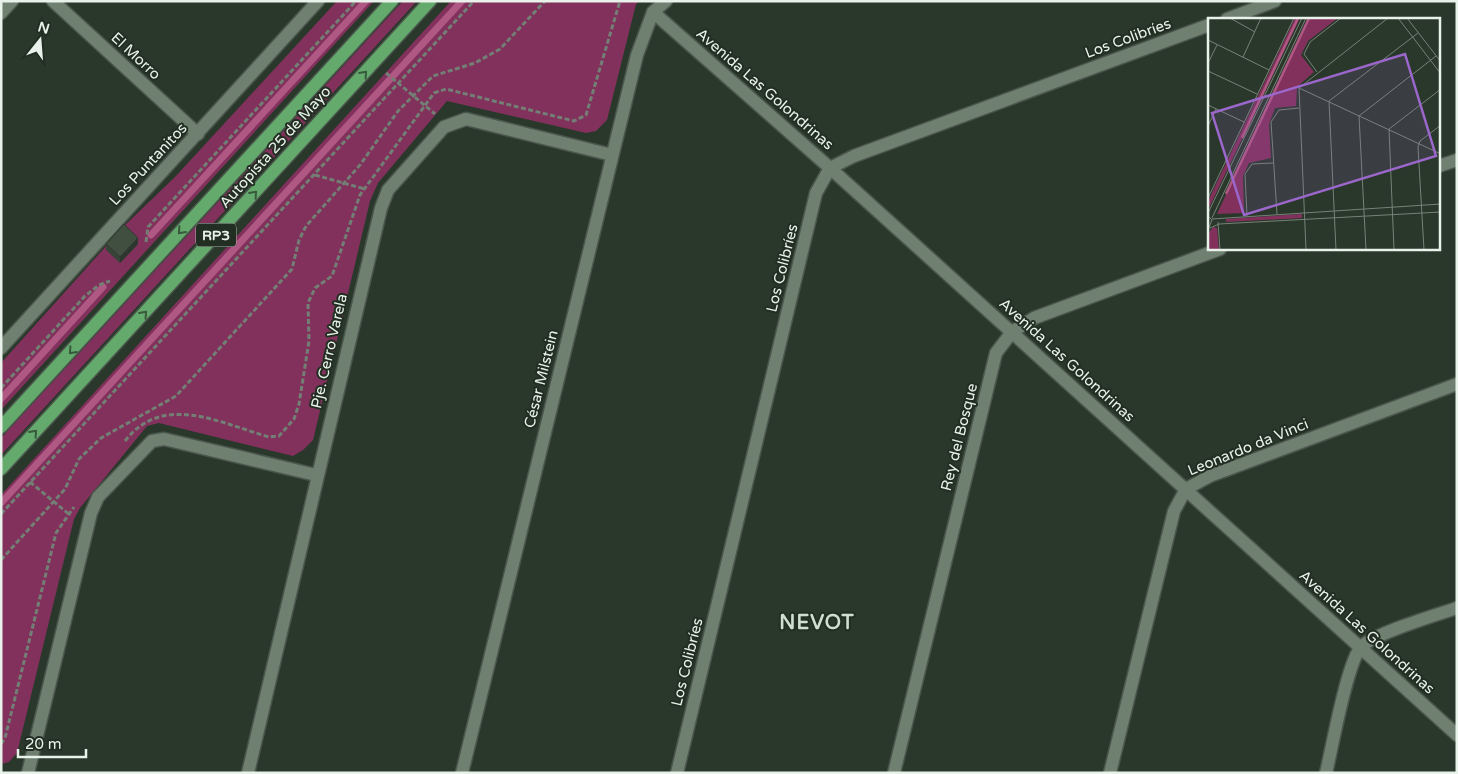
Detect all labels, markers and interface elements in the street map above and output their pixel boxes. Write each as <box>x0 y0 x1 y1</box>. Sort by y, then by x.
street label: Los Colibríes <box>1083 14 1173 62</box>
north arrow <box>15 15 65 65</box>
text: N <box>36 18 52 38</box>
inset map <box>1208 18 1440 250</box>
street label: Avenida Las Golondrinas <box>693 24 837 154</box>
street label: El Morro <box>108 29 164 83</box>
one-way arrow <box>358 70 367 79</box>
street label: Autopista 25 de Mayo <box>216 82 334 212</box>
street label: Los Puntanitos <box>105 119 191 209</box>
one-way arrow <box>248 190 257 199</box>
street label: Los Colibríes <box>762 222 802 314</box>
road number: RP3 <box>196 224 236 246</box>
one-way arrow <box>178 225 187 234</box>
street label: Pje. Cerro Varela <box>307 292 351 410</box>
street label: Avenida Las Golondrinas <box>996 294 1138 426</box>
one-way arrow <box>138 310 147 319</box>
street label: César Milstein <box>520 328 562 430</box>
one-way arrow <box>68 345 77 354</box>
street label: Rey del Bosque <box>937 381 981 493</box>
street label: Leonardo da Vinci <box>1185 415 1311 479</box>
one-way arrow <box>28 430 37 439</box>
street label: Avenida Las Golondrinas <box>1296 566 1438 698</box>
district label: NEVOT <box>779 611 855 635</box>
street label: Los Colibríes <box>667 616 707 708</box>
scale bar <box>18 726 85 758</box>
text: 20 m <box>25 735 62 753</box>

